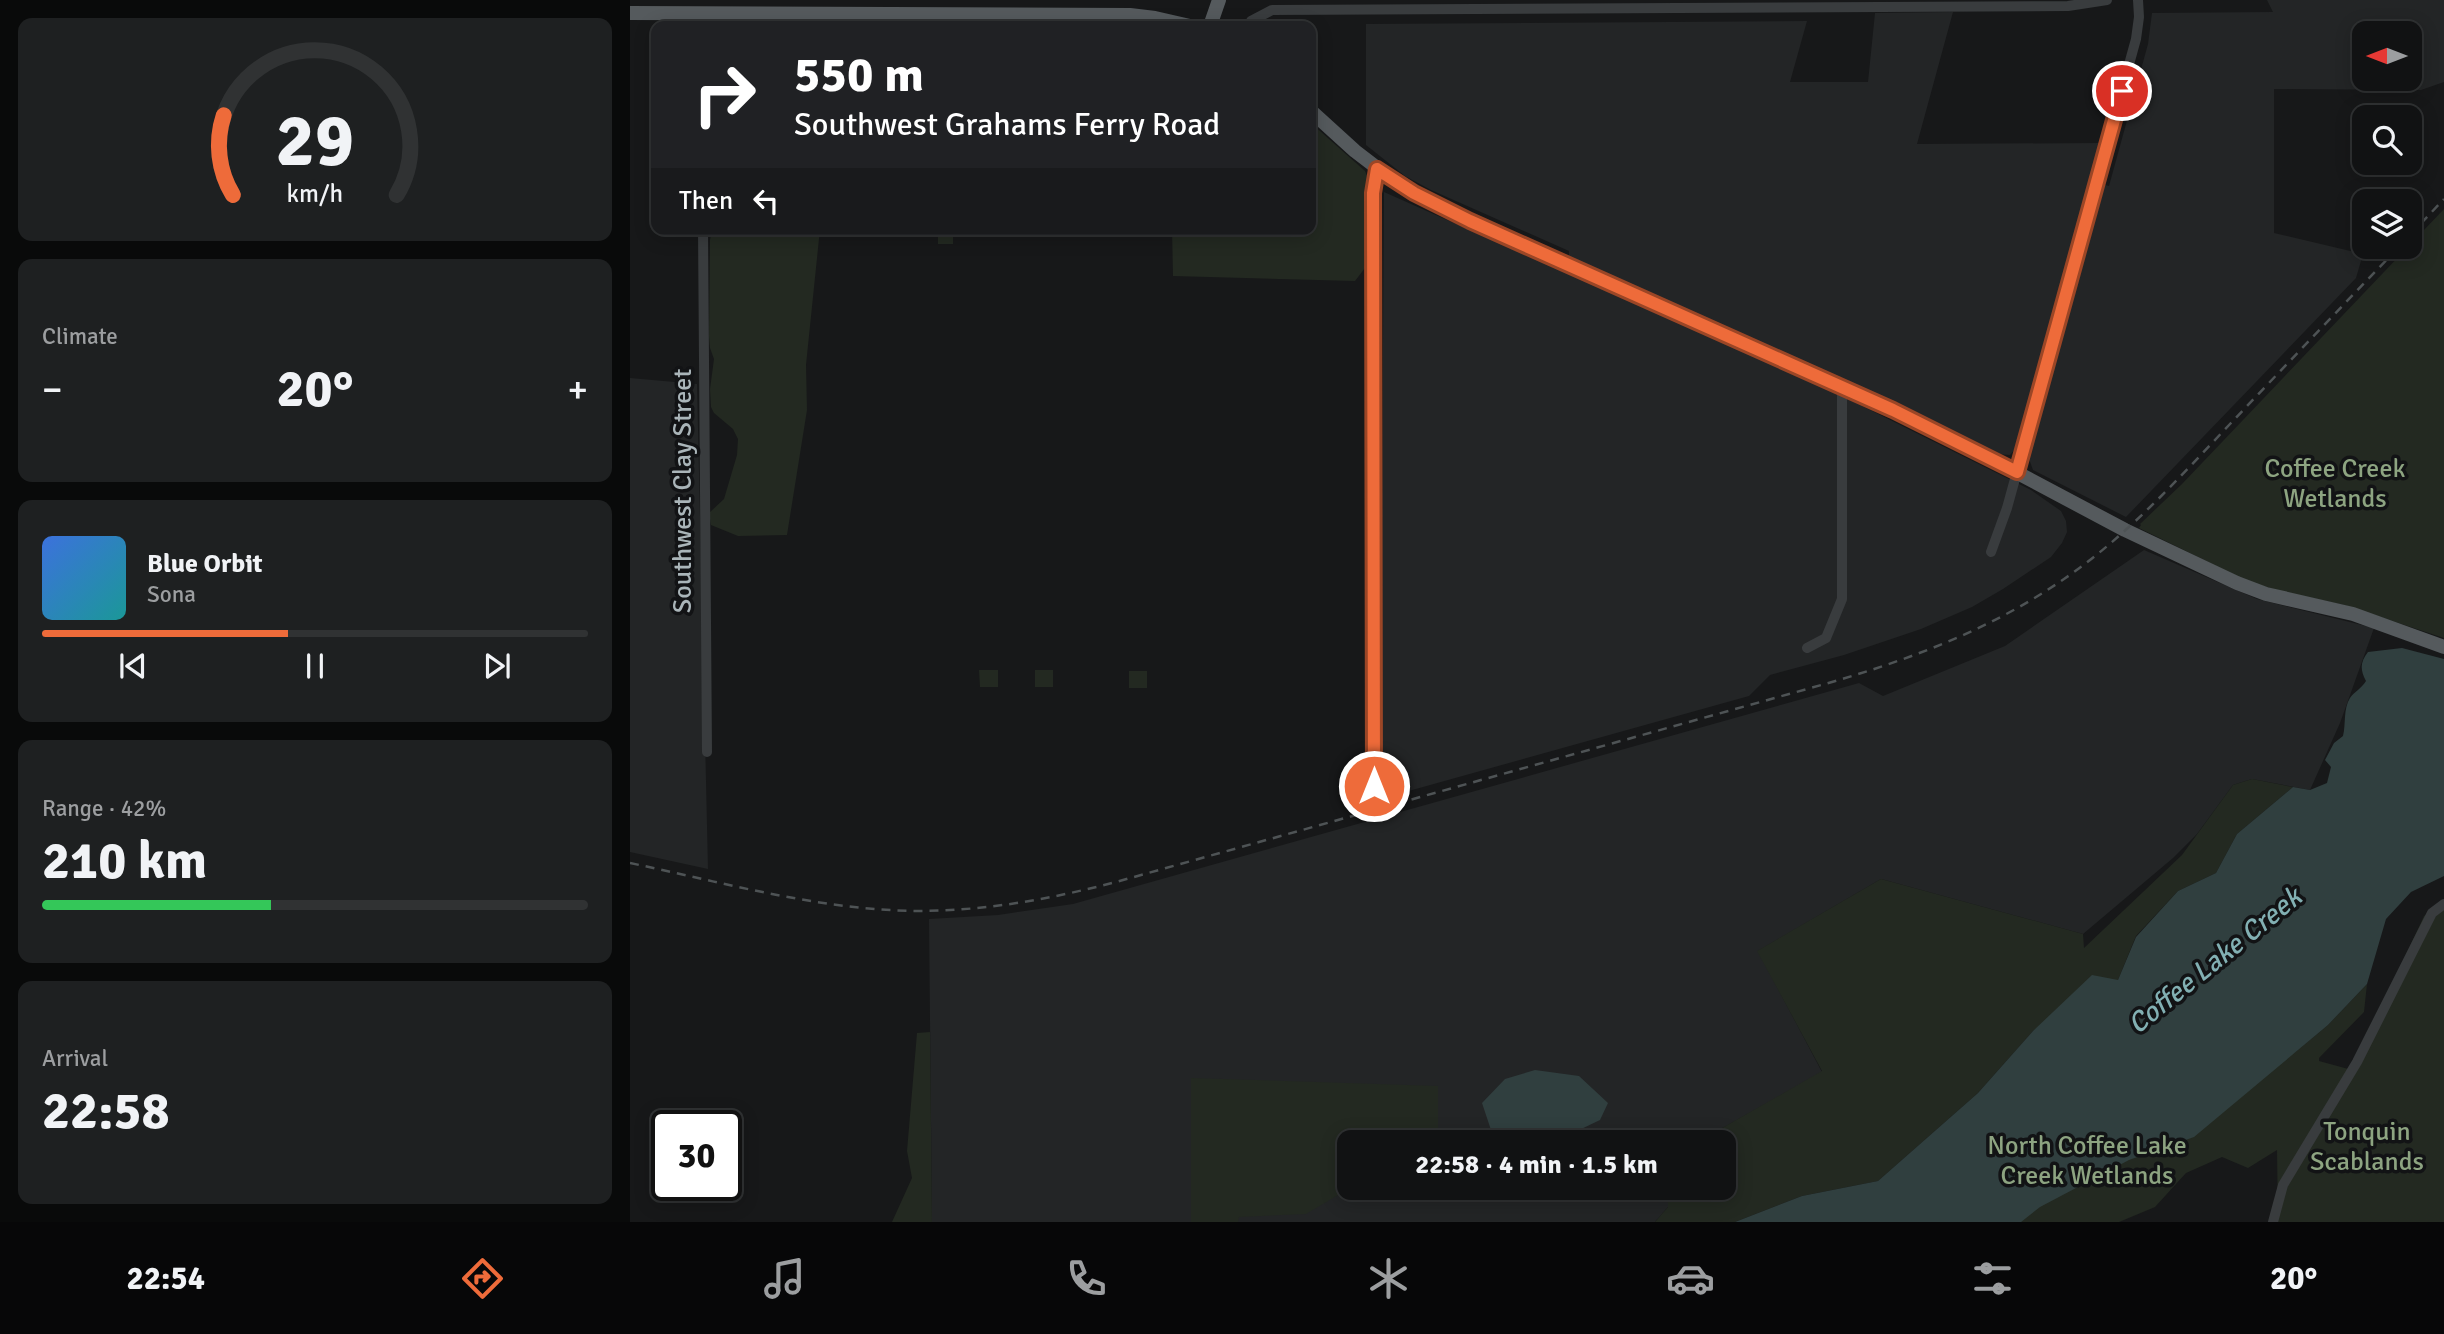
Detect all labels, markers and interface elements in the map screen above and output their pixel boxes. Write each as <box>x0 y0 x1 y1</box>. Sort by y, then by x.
north arrow <box>2352 21 2422 91</box>
map controls <box>2352 21 2422 259</box>
text: 550 m <box>794 45 924 105</box>
icon: right <box>679 49 770 140</box>
pin <box>2092 61 2152 121</box>
icon: arrive <box>2103 72 2141 110</box>
text: 29 <box>276 98 354 187</box>
text: Southwest Grahams Ferry Road <box>794 105 1220 144</box>
button: search <box>2352 105 2422 175</box>
text: km/h <box>287 178 343 209</box>
icon: left <box>747 182 785 220</box>
text: Then <box>679 185 733 217</box>
button: layers <box>2352 189 2422 259</box>
text: Climate <box>42 322 118 351</box>
text: 20° <box>277 357 353 421</box>
text: − <box>42 366 63 413</box>
text: + <box>567 366 588 413</box>
street label: Southwest Clay Street <box>667 369 699 613</box>
park label: Coffee Creek Wetlands <box>2265 453 2405 515</box>
text: Blue Orbit <box>147 548 263 580</box>
text: Sona <box>147 580 196 609</box>
icon: previous <box>114 647 152 685</box>
icon: pause <box>296 647 334 685</box>
icon: next <box>478 647 516 685</box>
position arrow <box>1337 749 1411 823</box>
text: Range · 42% <box>42 794 166 823</box>
text: 210 km <box>42 829 207 893</box>
water label: Coffee Lake Creek <box>2121 878 2311 1041</box>
text: Arrival <box>42 1044 108 1073</box>
text: 22:58 <box>42 1079 170 1143</box>
speed limit sign: 30 <box>651 1110 742 1201</box>
park label: Tonquin Scablands <box>2310 1116 2424 1178</box>
park label: North Coffee Lake Creek Wetlands <box>1987 1130 2187 1192</box>
text: 22:58 · 4 min · 1.5 km <box>1415 1149 1658 1181</box>
icon: directions <box>458 1254 507 1303</box>
icon: music <box>760 1254 809 1303</box>
icon: phone <box>1062 1254 1111 1303</box>
icon: climate <box>1364 1254 1413 1303</box>
icon: car <box>1666 1254 1715 1303</box>
icon: filters <box>1968 1254 2017 1303</box>
text: 22:54 <box>127 1259 205 1298</box>
text: 20° <box>2270 1259 2317 1298</box>

